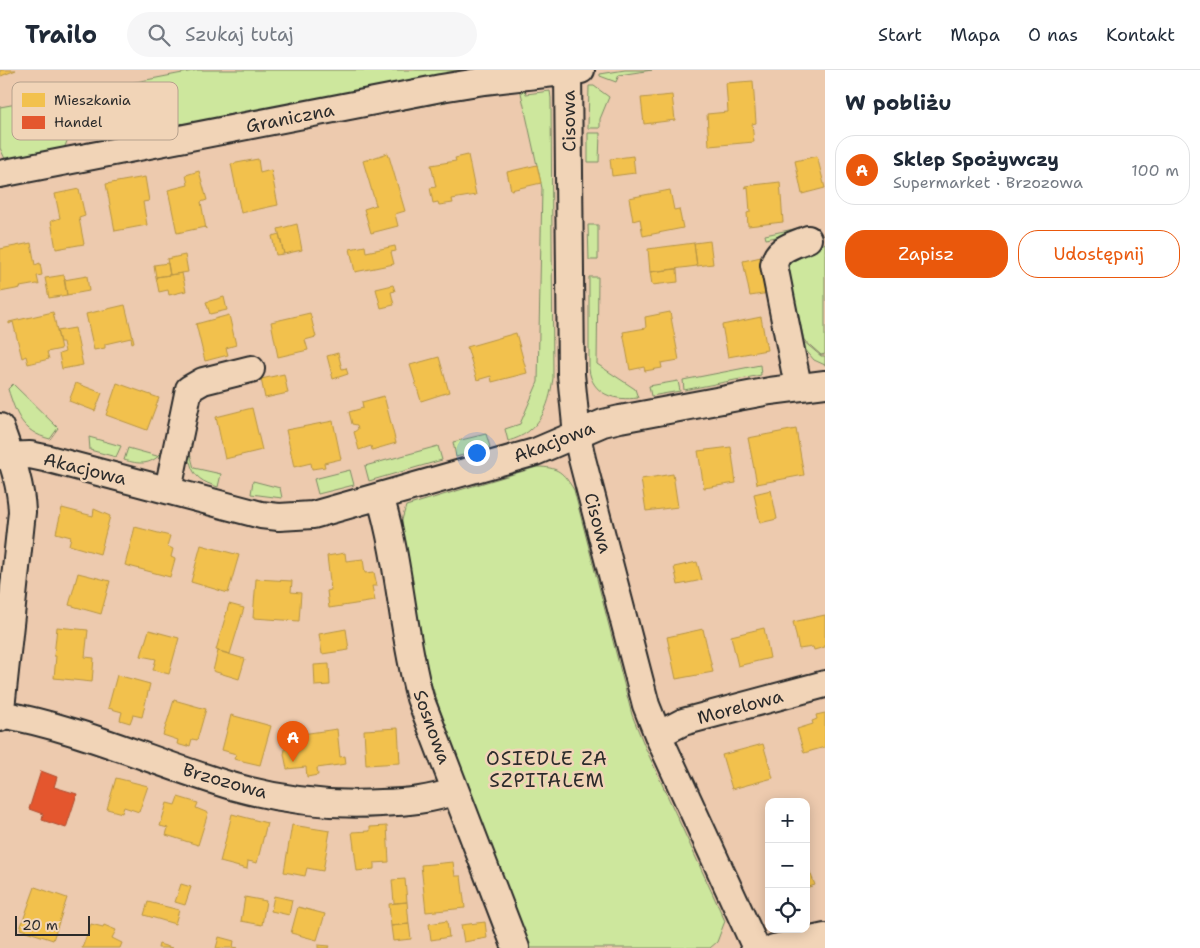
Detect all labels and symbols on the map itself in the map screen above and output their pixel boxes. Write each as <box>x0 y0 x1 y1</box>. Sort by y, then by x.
legend <box>12 82 178 140</box>
street label: Cisowa <box>556 90 582 152</box>
text: Mieszkania <box>54 91 131 109</box>
street label: Graniczna <box>244 98 336 138</box>
text: Handel <box>54 113 103 131</box>
street label: Akacjowa <box>510 416 598 468</box>
your location <box>464 440 490 466</box>
street label: Akacjowa <box>41 447 129 491</box>
street label: Cisowa <box>578 490 618 556</box>
street label: Morelowa <box>694 684 786 730</box>
street label: Sosnowa <box>408 687 456 767</box>
pin: A <box>277 721 309 762</box>
district label: OSIEDLE ZA SZPITALEM <box>486 746 608 793</box>
street label: Brzozowa <box>180 758 270 804</box>
scale bar <box>15 913 90 936</box>

